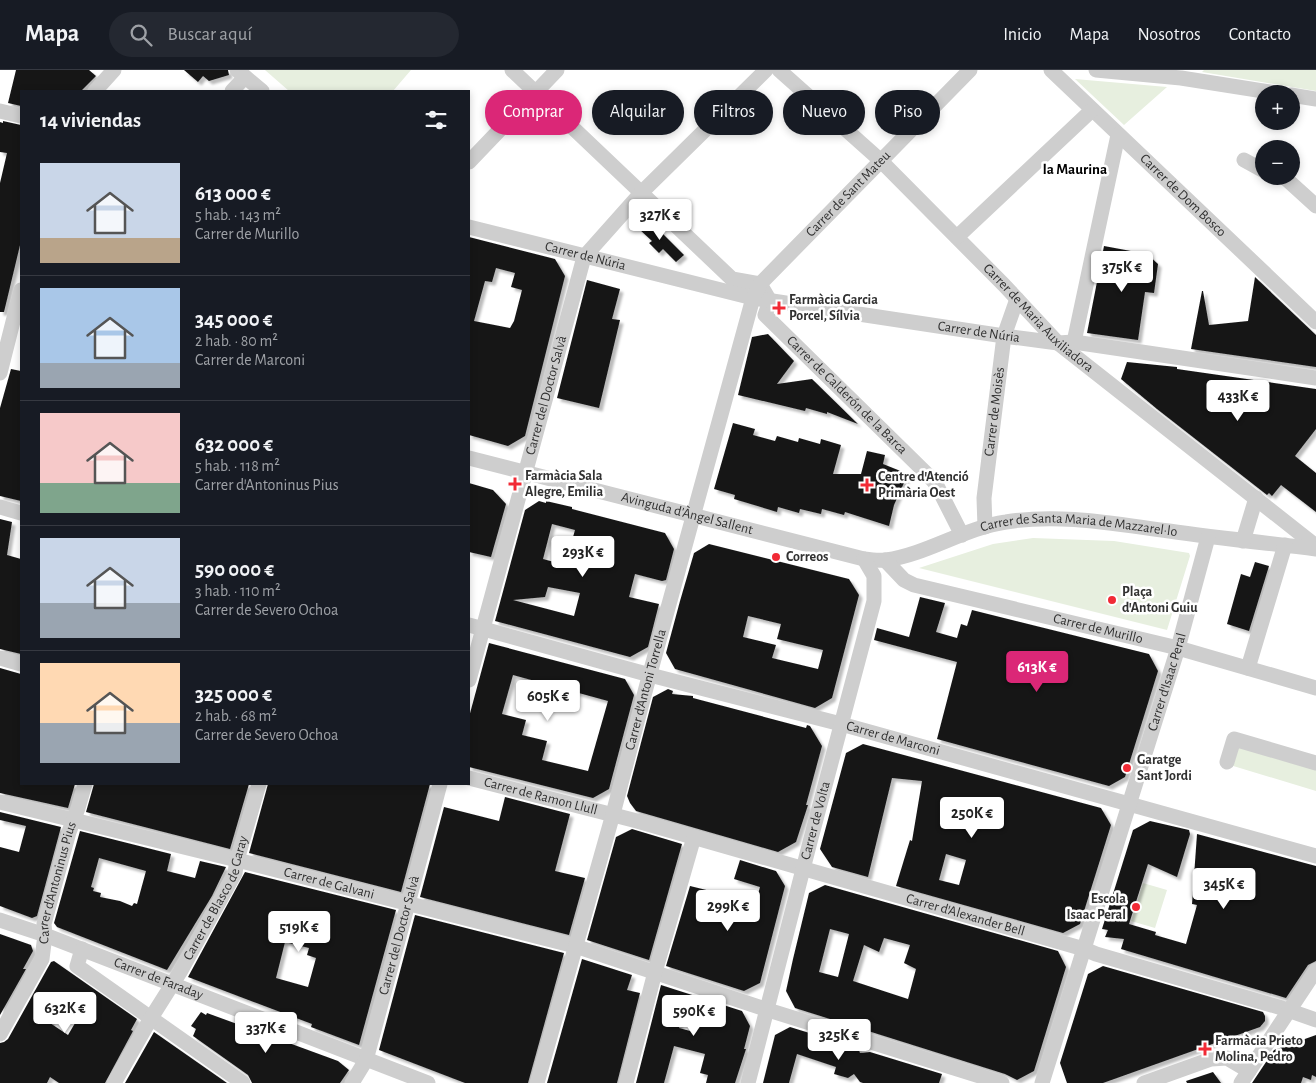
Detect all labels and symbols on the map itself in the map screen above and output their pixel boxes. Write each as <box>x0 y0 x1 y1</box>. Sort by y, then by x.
street label: Carrer de Sant Mateu <box>803 148 893 240</box>
street label: Carrer de Dom Bosco <box>1137 151 1229 240</box>
district label: la Maurina <box>1043 162 1107 177</box>
pin: 327K € <box>619 198 701 241</box>
street label: Carrer de Núria <box>544 239 628 273</box>
pin: 375K € <box>1081 250 1163 293</box>
street label: Carrer de Maria Auxiliadora <box>980 261 1096 375</box>
place label: Farmàcia Garcia Porcel, Sílvia <box>789 293 878 323</box>
marker: Farmàcia Garcia Porcel, Sílvia <box>773 302 785 314</box>
street label: Carrer de Núria <box>937 319 1021 345</box>
street label: Carrer de Calderón de la Barca <box>784 333 910 457</box>
street label: Carrer del Doctor Salvà <box>523 334 569 457</box>
street label: Carrer de Moisès <box>982 366 1007 457</box>
pin: 433K € <box>1197 380 1279 422</box>
place label: Farmàcia Sala Alegre, Emilia <box>525 469 603 499</box>
place label: Centre d'Atenció Primària Oest <box>878 470 969 500</box>
marker: Farmàcia Sala Alegre, Emilia <box>509 478 521 490</box>
marker: Centre d'Atenció Primària Oest <box>860 478 874 492</box>
street label: Avinguda d'Àngel Sallent <box>620 490 755 537</box>
street label: Carrer de Santa Maria de Mazzarel·lo <box>979 512 1178 539</box>
pin: 293K € <box>542 536 624 578</box>
place label: Correos <box>786 550 829 564</box>
marker: Correos <box>770 551 782 563</box>
place label: Plaça d'Antoni Guiu <box>1122 585 1198 615</box>
marker: Plaça d'Antoni Guiu <box>1106 594 1118 606</box>
street label: Carrer de Murillo <box>1052 611 1144 646</box>
street label: Carrer d'Antoni Torrella <box>623 627 669 752</box>
street label: Carrer d'Isaac Peral <box>1145 632 1189 733</box>
pin: 613K € <box>996 650 1078 693</box>
pin: 605K € <box>507 680 589 722</box>
street label: Carrer de Marconi <box>845 719 941 758</box>
place label: Garatge Sant Jordi <box>1137 753 1192 783</box>
marker: Garatge Sant Jordi <box>1121 762 1133 774</box>
street label: Carrer de Ramon Llull <box>482 775 599 818</box>
street label: Carrer de Volta <box>799 779 833 861</box>
pin: 250K € <box>931 796 1013 839</box>
street label: Carrer d'Antoninus Pius <box>37 820 79 945</box>
street label: Carrer de Blasco de Garay <box>181 834 251 963</box>
street label: Carrer de Galvani <box>282 865 376 902</box>
pin: 345K € <box>1183 868 1265 910</box>
street label: Carrer del Doctor Salvà <box>377 874 422 997</box>
pin: 299K € <box>687 890 769 932</box>
street label: Carrer d'Alexander Bell <box>904 891 1026 939</box>
place label: Escola Isaac Peral <box>1067 892 1126 922</box>
marker: Escola Isaac Peral <box>1130 901 1142 913</box>
pin: 519K € <box>258 910 340 953</box>
street label: Carrer de Faraday <box>112 955 205 1002</box>
pin: 632K € <box>24 992 106 1034</box>
pin: 590K € <box>653 994 735 1037</box>
pin: 337K € <box>225 1012 307 1054</box>
pin: 325K € <box>798 1018 880 1061</box>
place label: Farmàcia Prieto Molina, Pedro <box>1215 1034 1303 1064</box>
marker: Farmàcia Prieto Molina, Pedro <box>1199 1043 1211 1055</box>

